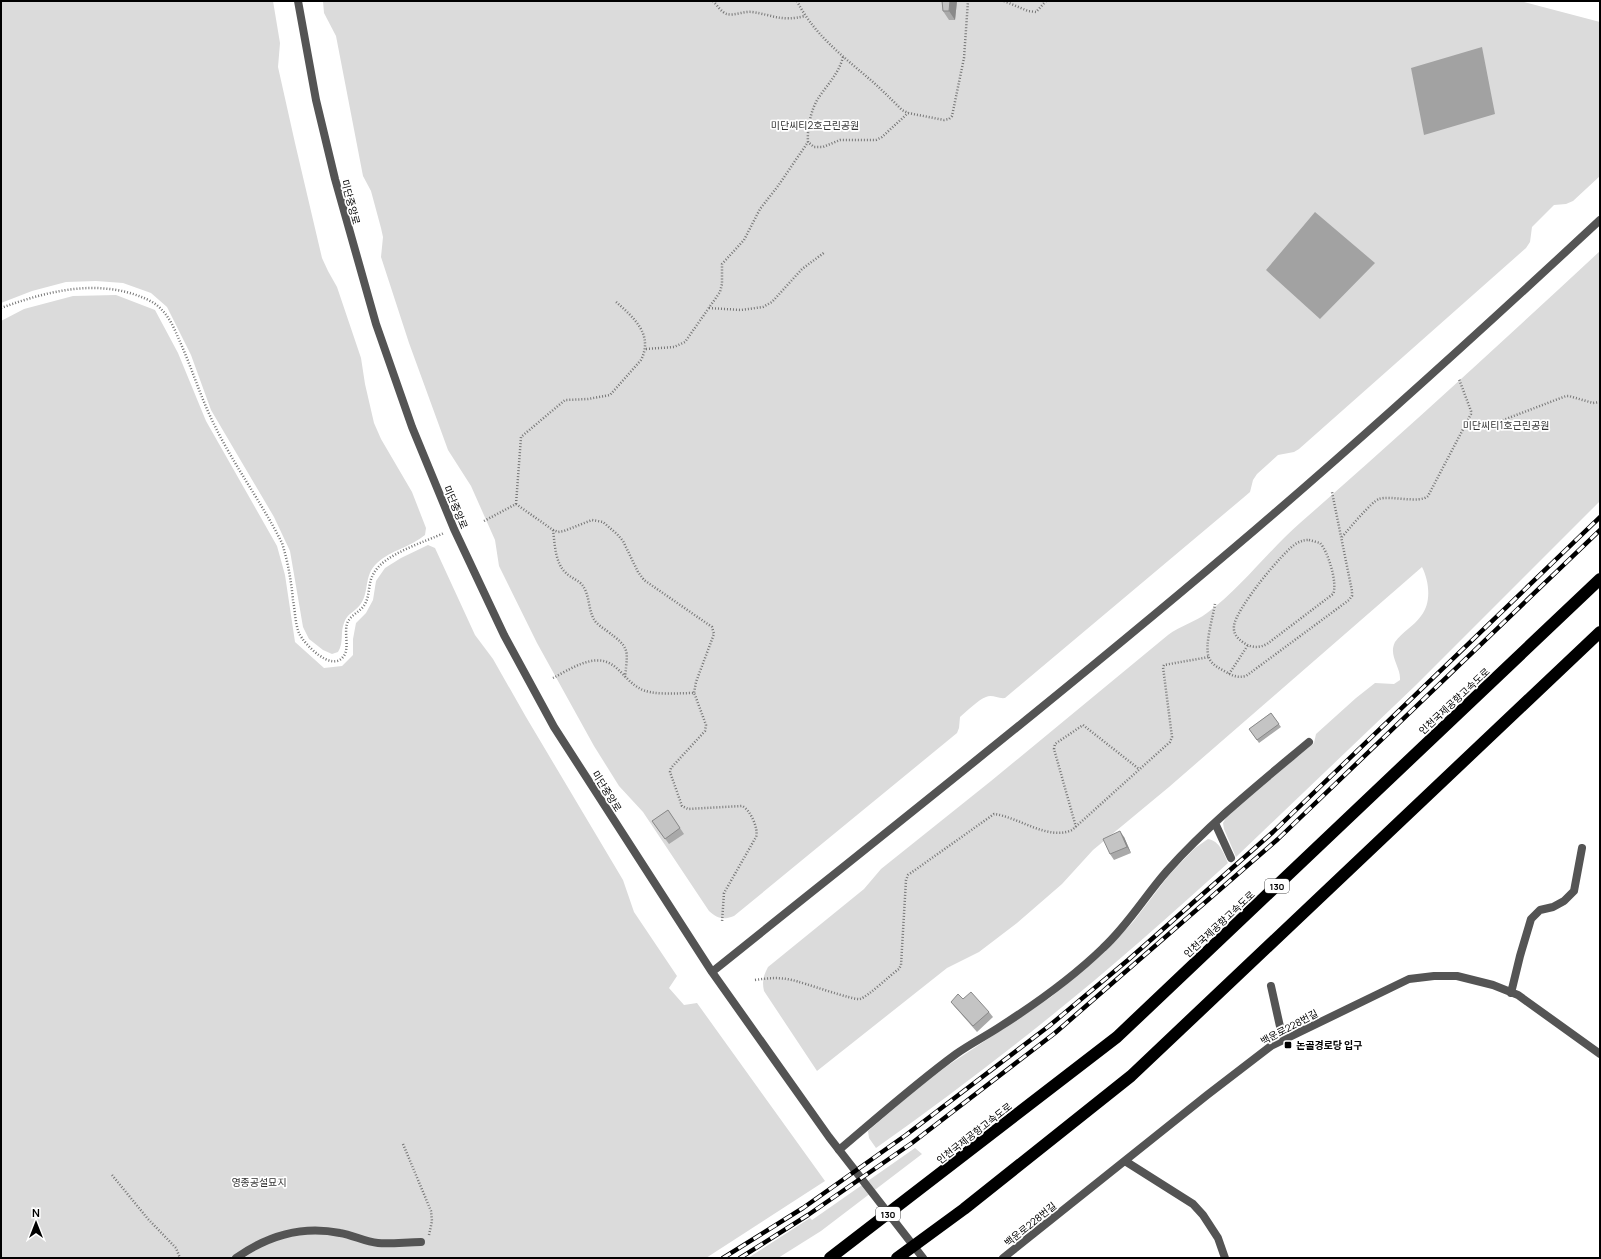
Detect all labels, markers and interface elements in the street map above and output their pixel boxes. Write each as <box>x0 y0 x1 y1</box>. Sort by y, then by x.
park label: 미단씨티2호근린공원 <box>771 118 859 132</box>
street label: 미단중앙로 <box>338 178 364 226</box>
park label: 미단씨티1호근린공원 <box>1463 418 1549 432</box>
street label: 미단중앙로 <box>441 483 471 531</box>
street label: 인천국제공항고속도로 <box>1416 665 1492 737</box>
street label: 미단중앙로 <box>589 768 625 814</box>
road number: 130 <box>1265 879 1289 893</box>
street label: 인천국제공항고속도로 <box>1181 888 1257 960</box>
street label: 백운로228번길 <box>1258 1006 1320 1048</box>
place label: 논골경로당 입구 <box>1296 1038 1362 1052</box>
marker: 논골경로당 입구 <box>1283 1040 1293 1050</box>
street label: 인천국제공항고속도로 <box>933 1099 1015 1167</box>
park label: 영종공설묘지 <box>231 1175 287 1189</box>
street label: 백운로228번길 <box>1001 1199 1059 1249</box>
north arrow <box>16 1203 56 1243</box>
text: N <box>32 1205 40 1220</box>
road number: 130 <box>876 1207 900 1221</box>

